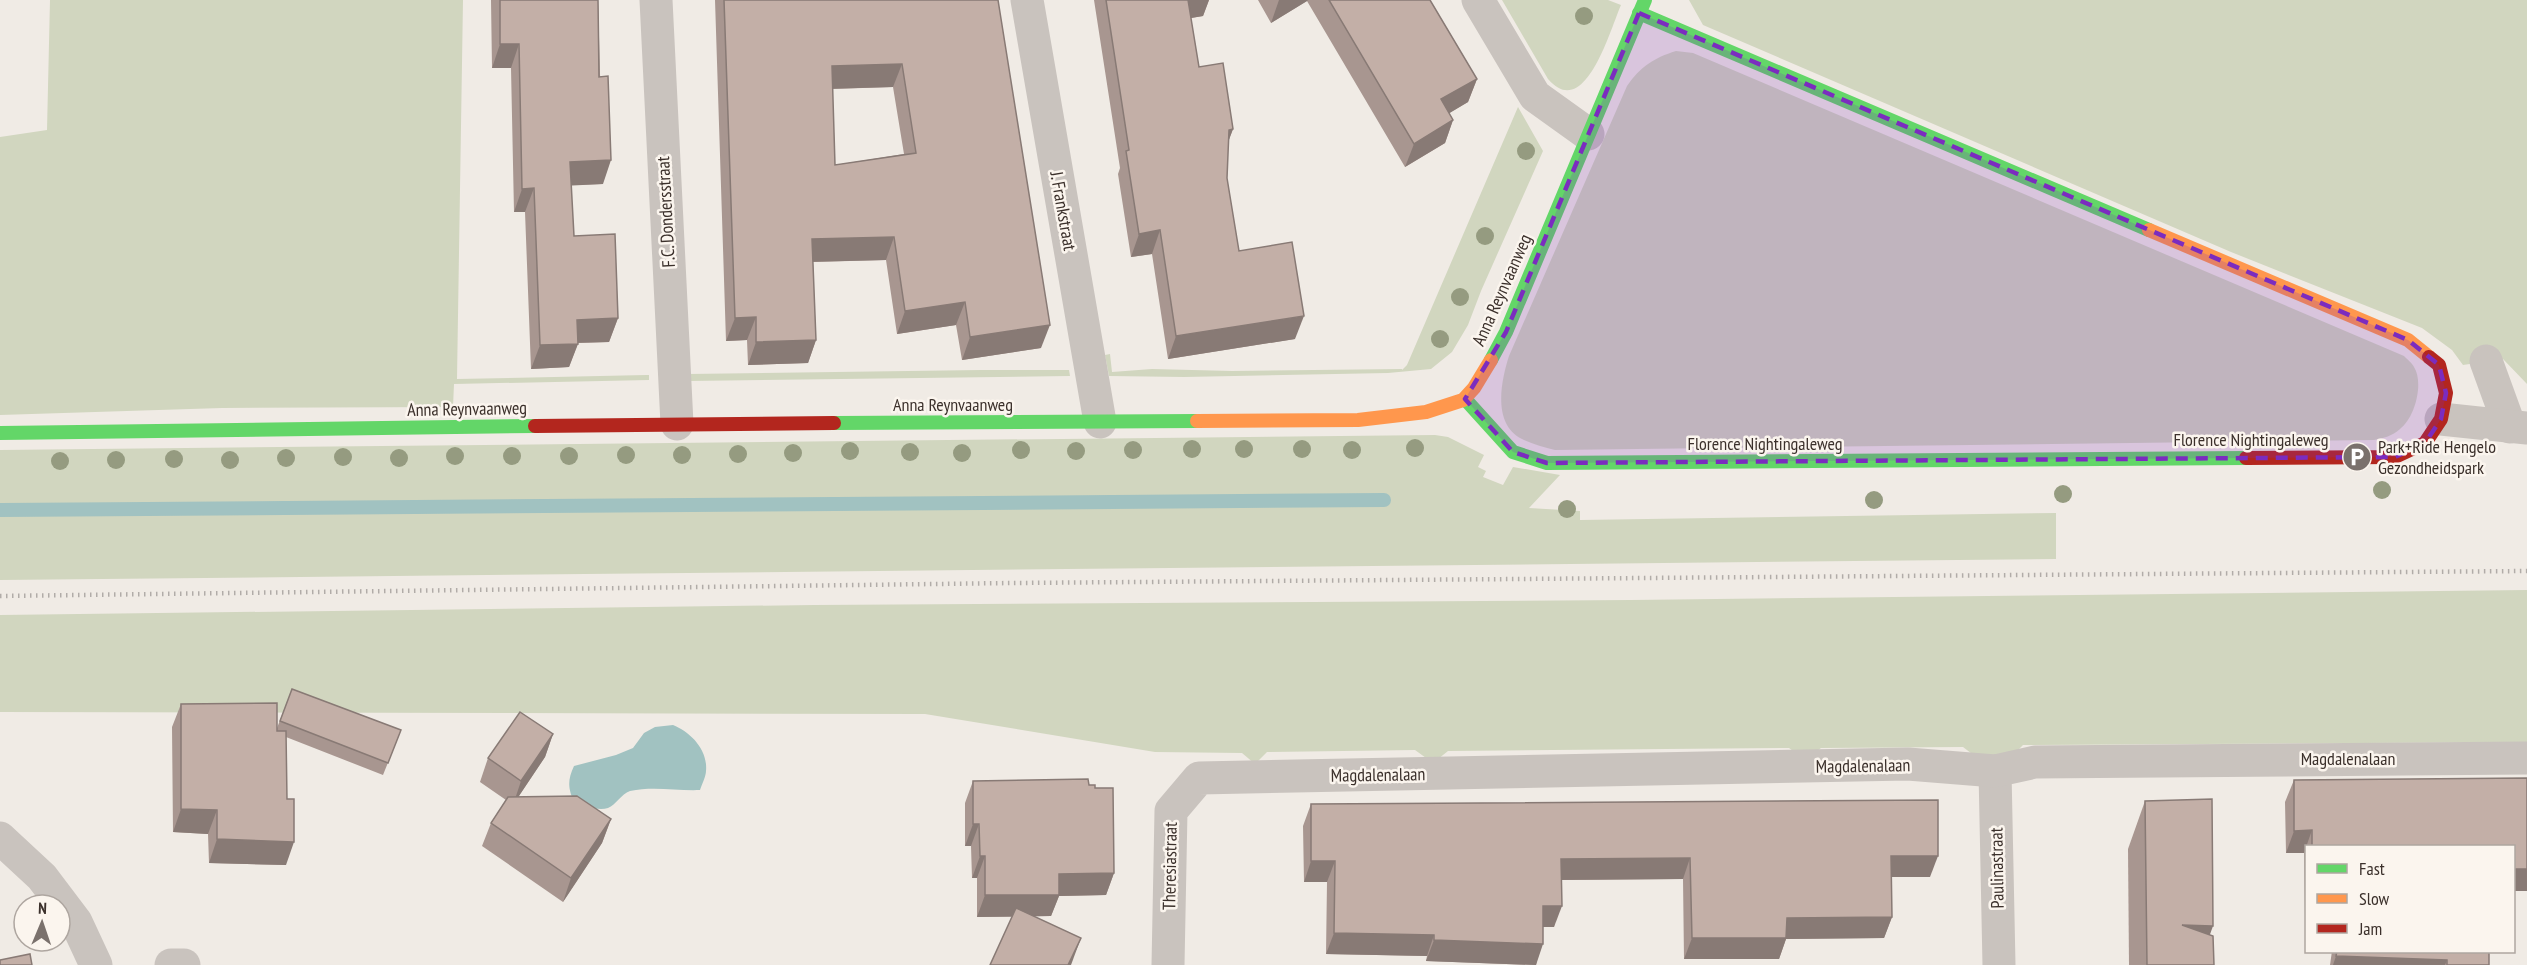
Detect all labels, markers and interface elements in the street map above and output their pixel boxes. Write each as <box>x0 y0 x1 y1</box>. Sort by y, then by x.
street label: F.C. Dondersstraat <box>651 156 680 268</box>
street label: J. Frankstraat <box>1045 169 1082 252</box>
street label: Anna Reynvaanweg <box>1467 230 1536 349</box>
street label: Anna Reynvaanweg <box>893 393 1013 416</box>
street label: Anna Reynvaanweg <box>407 396 527 421</box>
street label: Florence Nightingaleweg <box>2173 428 2329 451</box>
street label: Florence Nightingaleweg <box>1687 432 1843 455</box>
place label: Park+Ride Hengelo Gezondheidspark <box>2378 435 2496 479</box>
parking icon: Park+Ride Hengelo Gezondheidspark <box>2341 441 2373 473</box>
street label: Magdalenalaan <box>2301 747 2395 770</box>
street label: Magdalenalaan <box>1815 753 1911 778</box>
street label: Magdalenalaan <box>1330 762 1426 787</box>
street label: Theresiastraat <box>1157 822 1182 910</box>
street label: Paulinastraat <box>1984 827 2009 909</box>
legend <box>2305 845 2515 953</box>
text: Fast <box>2359 857 2385 880</box>
text: Slow <box>2359 887 2390 910</box>
north arrow <box>12 893 72 953</box>
text: N <box>38 898 47 918</box>
text: Jam <box>2358 917 2382 940</box>

